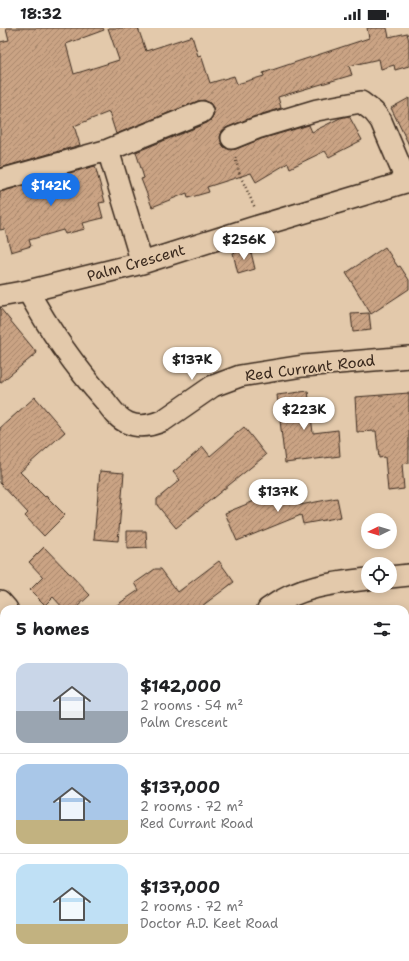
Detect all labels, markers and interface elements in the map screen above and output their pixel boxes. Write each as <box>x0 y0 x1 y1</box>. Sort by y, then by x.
text: 18:32 <box>20 4 62 24</box>
pin: $142K <box>23 173 79 207</box>
text: $142K <box>31 177 71 194</box>
pin: $256K <box>216 227 272 261</box>
text: $256K <box>222 231 266 248</box>
street label: Palm Crescent <box>84 239 188 287</box>
pin: $137K <box>164 347 220 381</box>
street label: Red Currant Road <box>244 350 377 386</box>
text: $137K <box>172 351 212 368</box>
pin: $223K <box>276 397 332 431</box>
text: $223K <box>282 401 326 418</box>
pin: $137K <box>250 479 306 513</box>
text: $137K <box>258 483 298 500</box>
north arrow <box>361 513 397 549</box>
map controls <box>361 513 397 593</box>
button: locate <box>361 557 397 593</box>
text: 5 homes <box>16 618 89 640</box>
icon: filters <box>371 618 393 640</box>
text: $142,000 <box>140 675 221 697</box>
icon: home <box>48 679 96 727</box>
text: 2 rooms · 54 m² <box>140 697 243 714</box>
text: Palm Crescent <box>140 714 228 731</box>
text: $137,000 <box>140 776 220 798</box>
icon: home <box>48 780 96 828</box>
text: 2 rooms · 72 m² <box>140 798 244 815</box>
text: Red Currant Road <box>140 815 253 832</box>
text: $137,000 <box>140 876 220 898</box>
icon: home <box>48 880 96 928</box>
text: 2 rooms · 72 m² <box>140 898 244 915</box>
text: Doctor A.D. Keet Road <box>140 915 278 932</box>

